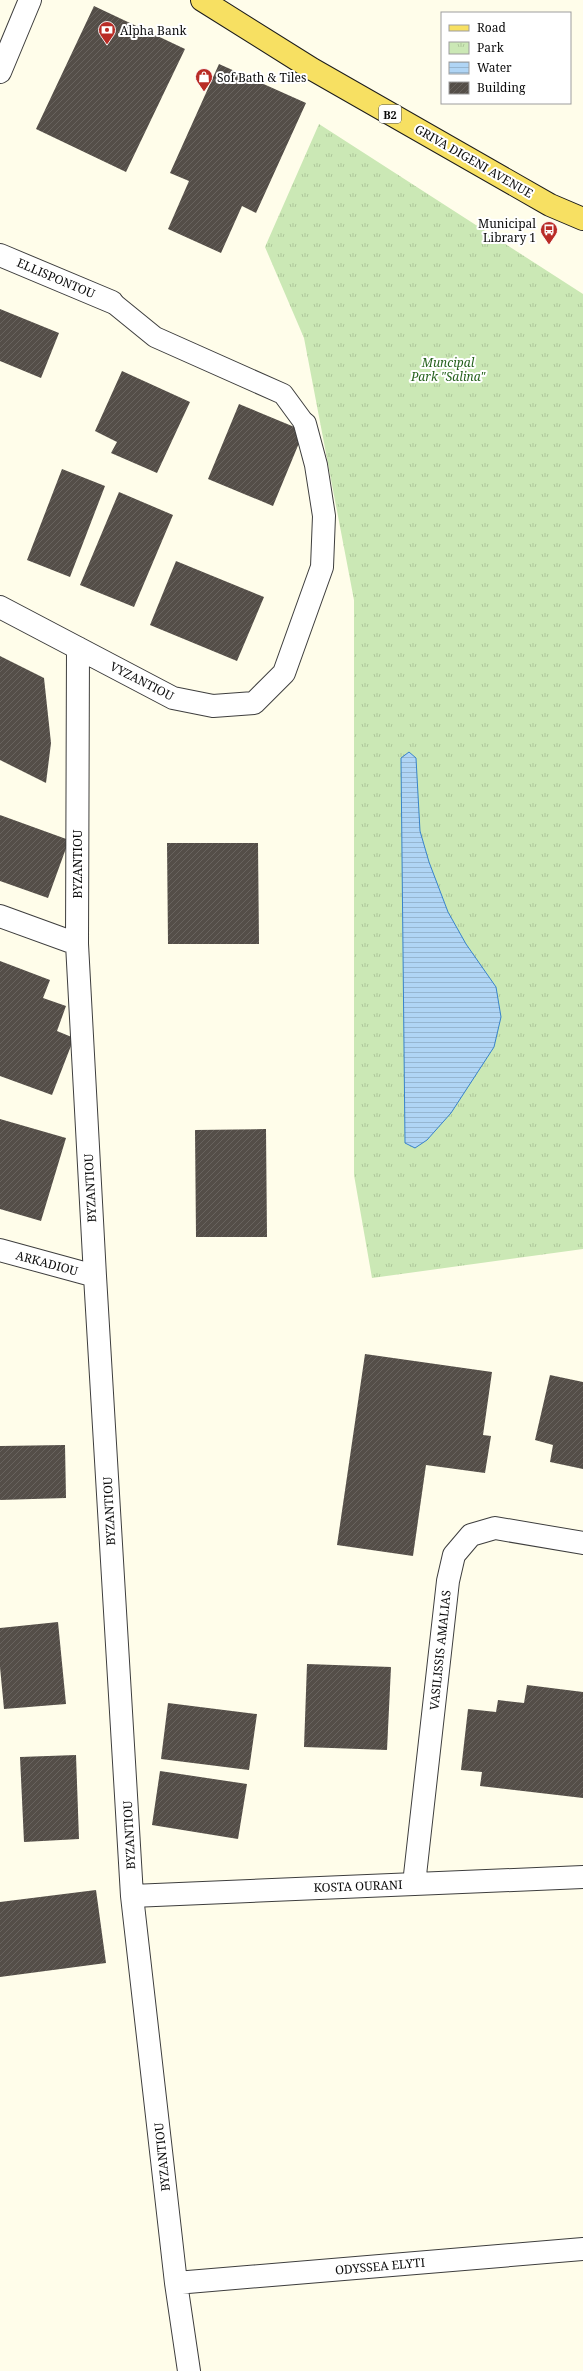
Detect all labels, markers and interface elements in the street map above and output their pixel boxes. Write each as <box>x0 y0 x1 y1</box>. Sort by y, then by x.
legend <box>441 12 571 104</box>
text: Road <box>477 19 507 36</box>
bank icon: Alpha Bank <box>97 20 117 45</box>
place label: Alpha Bank <box>120 22 187 39</box>
text: Park <box>477 39 505 56</box>
text: Water <box>477 59 512 76</box>
shop icon: Sof Bath & Tiles <box>194 67 214 92</box>
place label: Sof Bath & Tiles <box>217 69 306 86</box>
text: Building <box>477 79 526 96</box>
road number: B2 <box>379 105 401 123</box>
street label: GRIVA DIGENI AVENUE <box>412 120 536 202</box>
place label: Municipal Library 1 <box>478 215 536 246</box>
bus stop icon: Municipal Library 1 <box>539 220 559 245</box>
street label: ELLISPONTOU <box>14 254 98 302</box>
park label: Muncipal Park "Salina" <box>410 354 486 385</box>
street label: VYZANTIOU <box>107 658 177 705</box>
street label: BYZANTIOU <box>69 829 86 898</box>
street label: BYZANTIOU <box>80 1153 100 1223</box>
street label: ARKADIOU <box>14 1247 80 1280</box>
street label: BYZANTIOU <box>99 1476 119 1546</box>
street label: VASILISSIS AMALIAS <box>425 1589 455 1711</box>
street label: BYZANTIOU <box>119 1800 139 1870</box>
street label: KOSTA OURANI <box>313 1876 403 1896</box>
street label: BYZANTIOU <box>150 2121 174 2192</box>
street label: ODYSSEA ELYTI <box>334 2254 426 2278</box>

